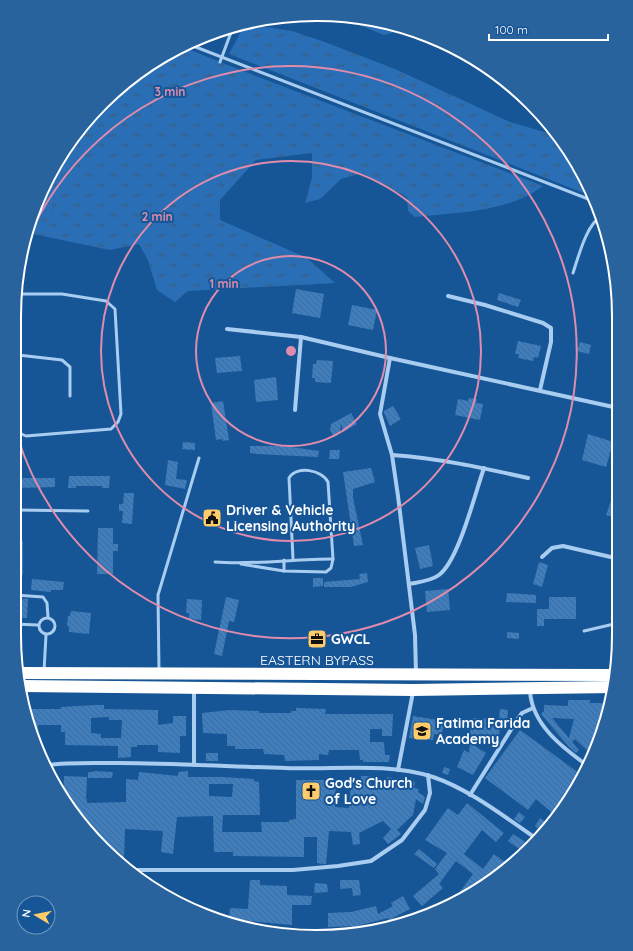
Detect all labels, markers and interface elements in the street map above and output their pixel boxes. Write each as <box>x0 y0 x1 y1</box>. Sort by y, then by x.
scale bar <box>489 16 608 42</box>
text: 100 m <box>495 22 528 37</box>
text: 3 min <box>155 84 185 99</box>
text: 2 min <box>141 209 173 224</box>
text: 1 min <box>209 276 239 291</box>
centre of rings <box>284 344 298 358</box>
place label: Driver & Vehicle Licensing Authority <box>226 501 355 535</box>
public building icon: Driver & Vehicle Licensing Authority <box>201 507 223 529</box>
office icon: GWCL <box>306 628 328 650</box>
place label: GWCL <box>331 630 371 648</box>
street label: EASTERN BYPASS <box>260 651 374 669</box>
place label: Fatima Farida Academy <box>436 714 530 748</box>
school or university icon: Fatima Farida Academy <box>411 720 433 742</box>
place label: God's Church of Love <box>325 774 412 808</box>
church icon: God's Church of Love <box>300 780 322 802</box>
north arrow <box>16 895 56 935</box>
text: N <box>19 908 34 918</box>

